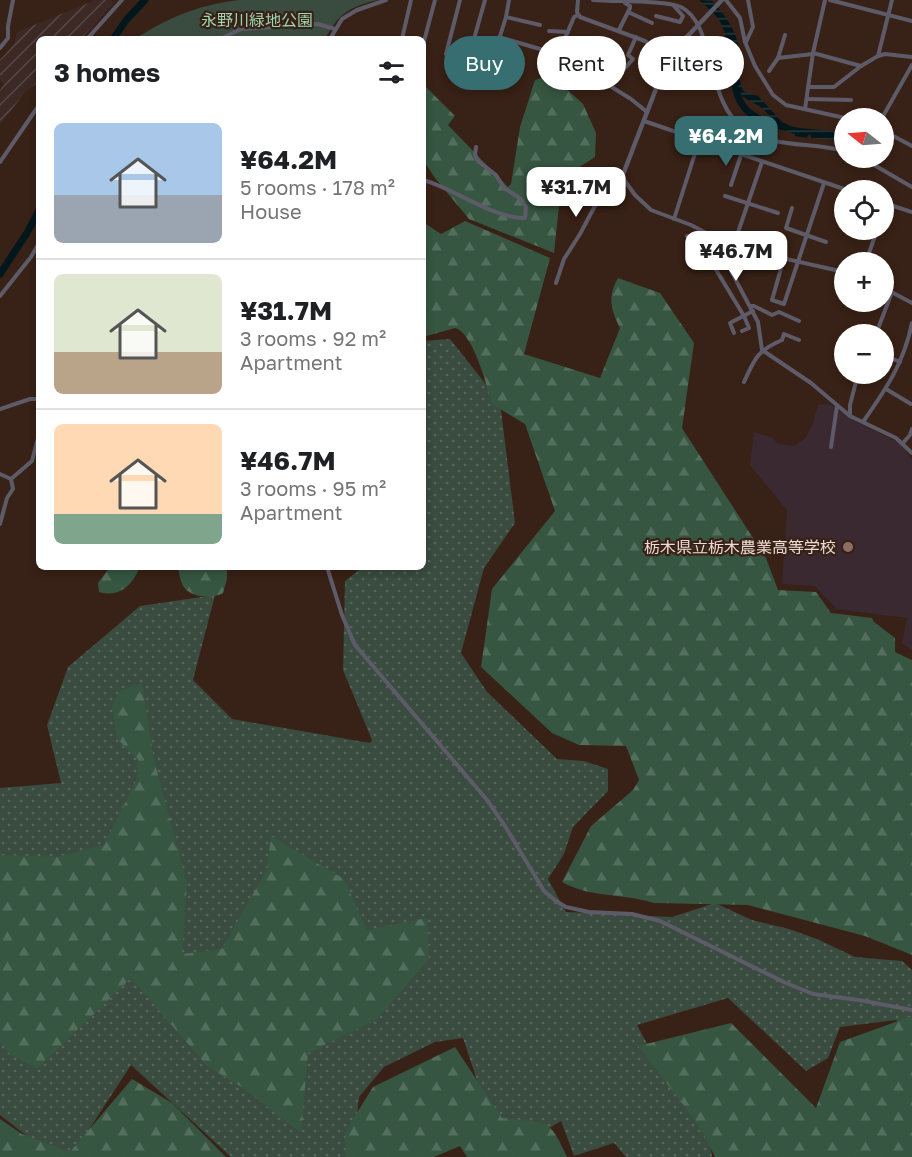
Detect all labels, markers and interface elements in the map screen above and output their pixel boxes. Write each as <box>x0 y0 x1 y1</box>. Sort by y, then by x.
park label: 永野川緑地公園 <box>201 10 313 30</box>
chip: Buy <box>444 36 525 90</box>
chip: Rent <box>537 36 626 90</box>
chip: Filters <box>638 36 744 90</box>
icon: filters <box>375 56 408 89</box>
text: 3 homes <box>54 57 160 88</box>
north arrow <box>834 108 894 168</box>
map controls <box>834 108 894 384</box>
pin: ¥64.2M <box>677 116 775 167</box>
text: ¥64.2M <box>689 123 763 147</box>
text: ¥64.2M <box>240 144 337 175</box>
icon: home <box>102 147 174 219</box>
pin: ¥31.7M <box>527 167 625 218</box>
text: ¥31.7M <box>541 174 611 198</box>
text: 5 rooms · 178 m² <box>240 175 395 199</box>
button: locate <box>834 180 894 240</box>
text: House <box>240 199 302 223</box>
pin: ¥46.7M <box>687 231 785 282</box>
text: ¥46.7M <box>699 238 773 262</box>
button: + <box>834 252 894 312</box>
text: ¥31.7M <box>240 295 332 326</box>
icon: home <box>102 298 174 370</box>
button: − <box>834 324 894 384</box>
text: 3 rooms · 92 m² <box>240 326 386 350</box>
text: Apartment <box>240 350 343 374</box>
text: ¥46.7M <box>240 445 336 476</box>
icon: home <box>102 448 174 520</box>
text: 3 rooms · 95 m² <box>240 476 386 500</box>
text: Apartment <box>240 500 343 524</box>
place label: 栃木県立栃木農業高等学校 <box>644 537 836 557</box>
marker: 栃木県立栃木農業高等学校 <box>841 540 855 554</box>

